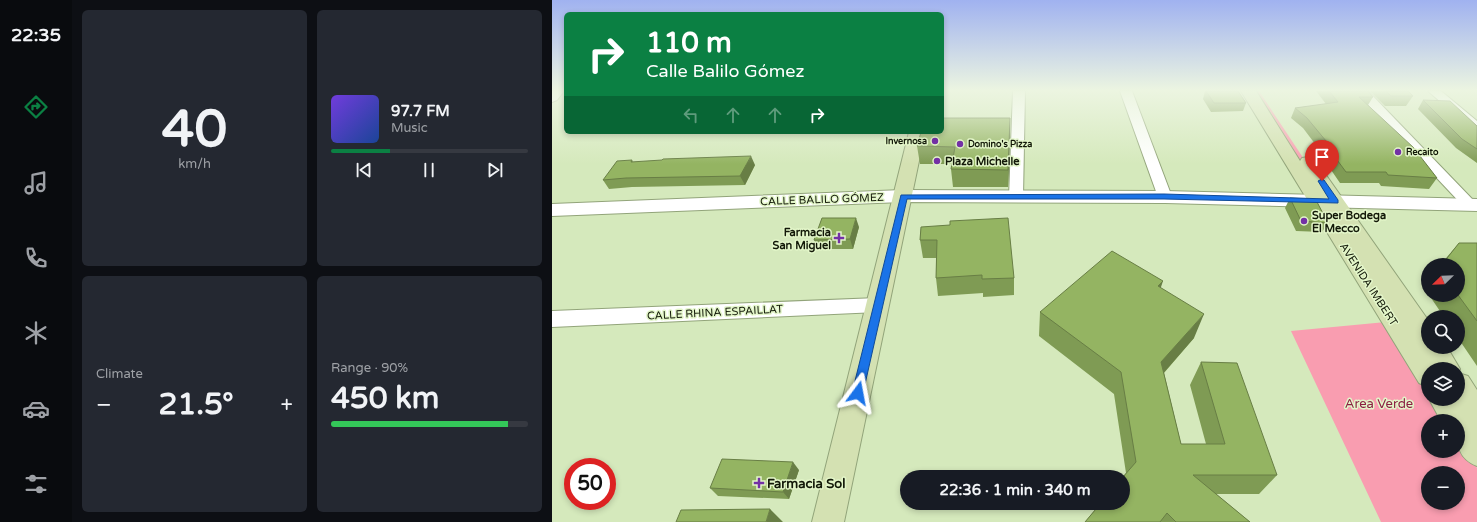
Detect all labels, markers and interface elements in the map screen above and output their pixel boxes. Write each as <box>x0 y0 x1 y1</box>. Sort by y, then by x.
text: 22:35 <box>11 24 61 46</box>
text: 110 m <box>646 26 732 60</box>
icon: right <box>580 28 632 80</box>
text: Calle Balilo Gómez <box>646 60 804 82</box>
icon: directions <box>22 93 50 121</box>
text: 40 <box>162 98 227 161</box>
text: 97.7 FM <box>391 102 450 120</box>
icon: left <box>680 104 702 126</box>
icon: ahead <box>722 104 744 126</box>
icon: ahead <box>764 104 786 126</box>
icon: right <box>806 104 828 126</box>
text: Music <box>391 120 428 136</box>
place label: Invernosa <box>886 136 927 147</box>
marker: Invernosa <box>930 136 940 146</box>
marker: Domino's Pizza <box>955 139 965 149</box>
place label: Domino's Pizza <box>968 139 1032 150</box>
pin <box>1305 140 1339 181</box>
icon: arrive <box>1311 146 1333 168</box>
marker: Recaito <box>1393 147 1403 157</box>
place label: Recaito <box>1406 147 1439 158</box>
place label: Plaza Michelle <box>945 155 1020 168</box>
text: km/h <box>178 156 211 172</box>
marker: Plaza Michelle <box>932 156 942 166</box>
icon: previous <box>353 159 375 181</box>
icon: pause <box>418 159 440 181</box>
icon: next <box>484 159 506 181</box>
icon: music <box>22 169 50 197</box>
street label: CALLE BALILO GÓMEZ <box>760 190 884 208</box>
place label: Super Bodega El Mecco <box>1312 209 1386 235</box>
marker: Super Bodega El Mecco <box>1299 216 1309 226</box>
place label: Farmacia San Miguel <box>773 226 831 253</box>
marker: Farmacia San Miguel <box>834 233 844 243</box>
street label: AVENIDA IMBERT <box>1337 240 1400 329</box>
icon: phone <box>22 244 50 272</box>
north arrow <box>1421 258 1465 302</box>
map controls <box>1421 258 1465 510</box>
street label: CALLE RHINA ESPAILLAT <box>647 302 784 323</box>
button: search <box>1421 310 1465 354</box>
icon: climate <box>22 319 50 347</box>
text: Range · 90% <box>331 360 408 376</box>
button: layers <box>1421 362 1465 406</box>
text: Climate <box>96 366 143 382</box>
position arrow <box>837 372 879 414</box>
text: 450 km <box>331 380 439 417</box>
text: 21.5° <box>159 386 234 423</box>
text: − <box>96 392 112 418</box>
text: + <box>281 392 293 418</box>
icon: car <box>22 395 50 423</box>
park label: Area Verde <box>1345 396 1413 412</box>
button: + <box>1421 414 1465 458</box>
speed limit sign: 50 <box>564 458 616 510</box>
button: − <box>1421 466 1465 510</box>
icon: filters <box>22 470 50 498</box>
place label: Farmacia Sol <box>767 476 845 492</box>
marker: Farmacia Sol <box>754 478 764 488</box>
text: 22:36 · 1 min · 340 m <box>940 481 1090 499</box>

